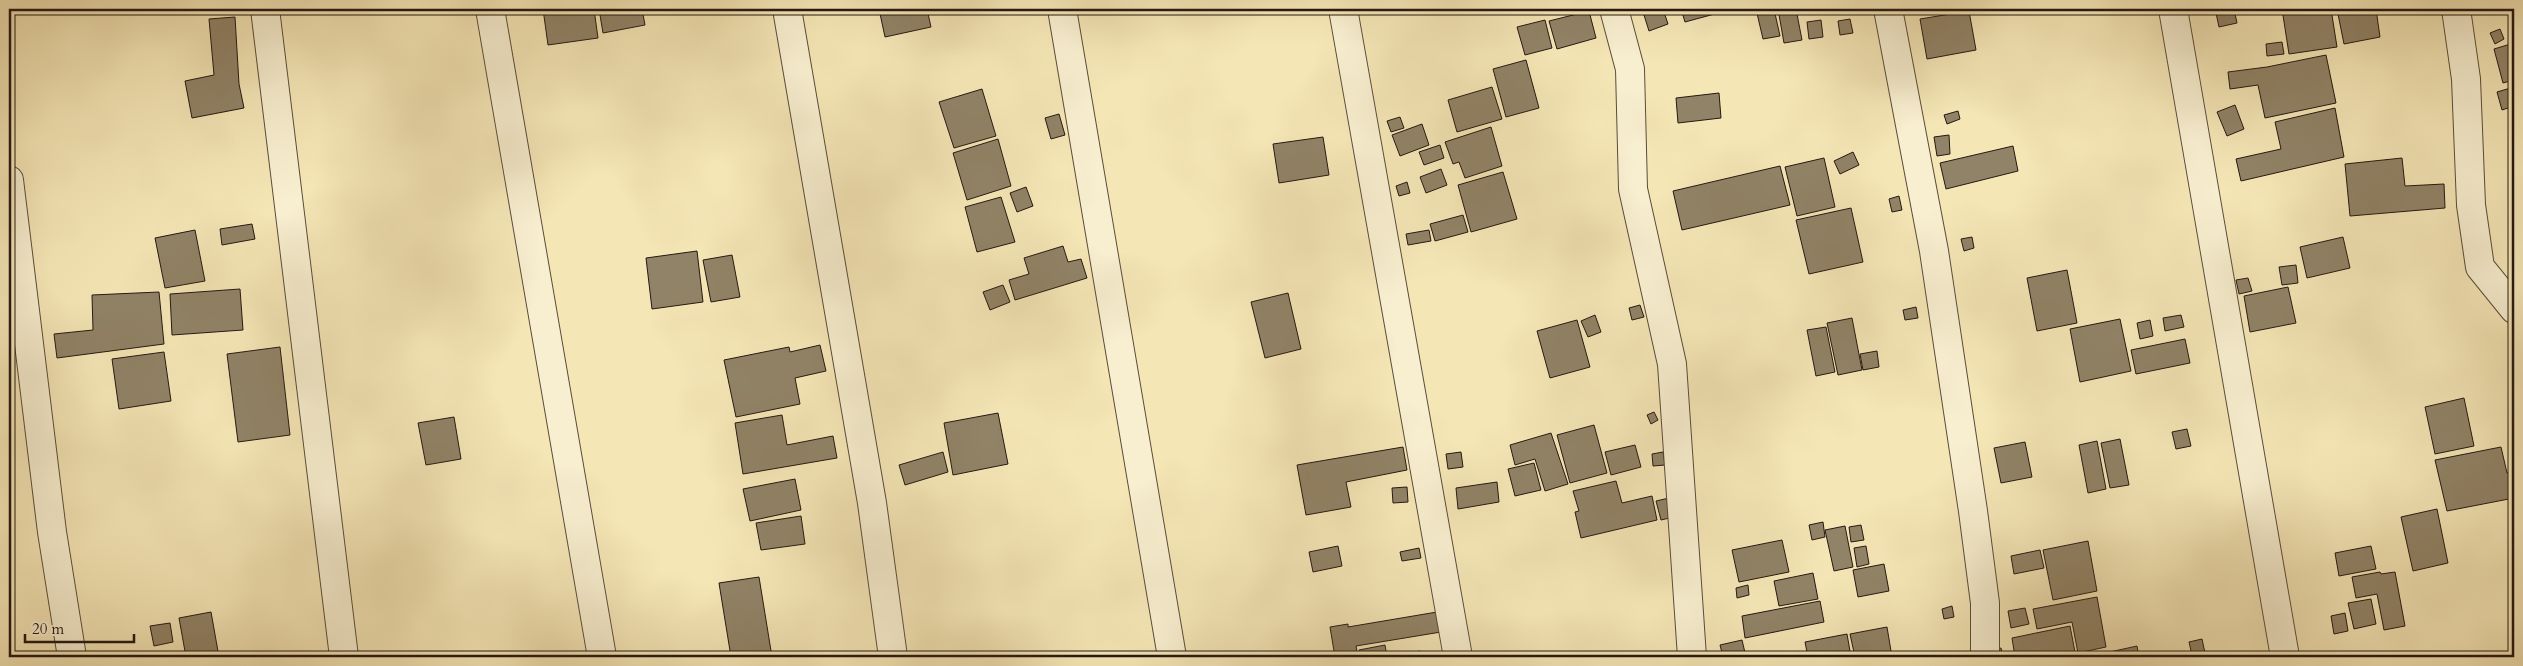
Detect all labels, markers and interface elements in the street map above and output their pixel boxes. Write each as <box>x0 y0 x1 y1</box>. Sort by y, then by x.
scale bar <box>25 611 134 643</box>
text: 20 m <box>32 619 64 639</box>

